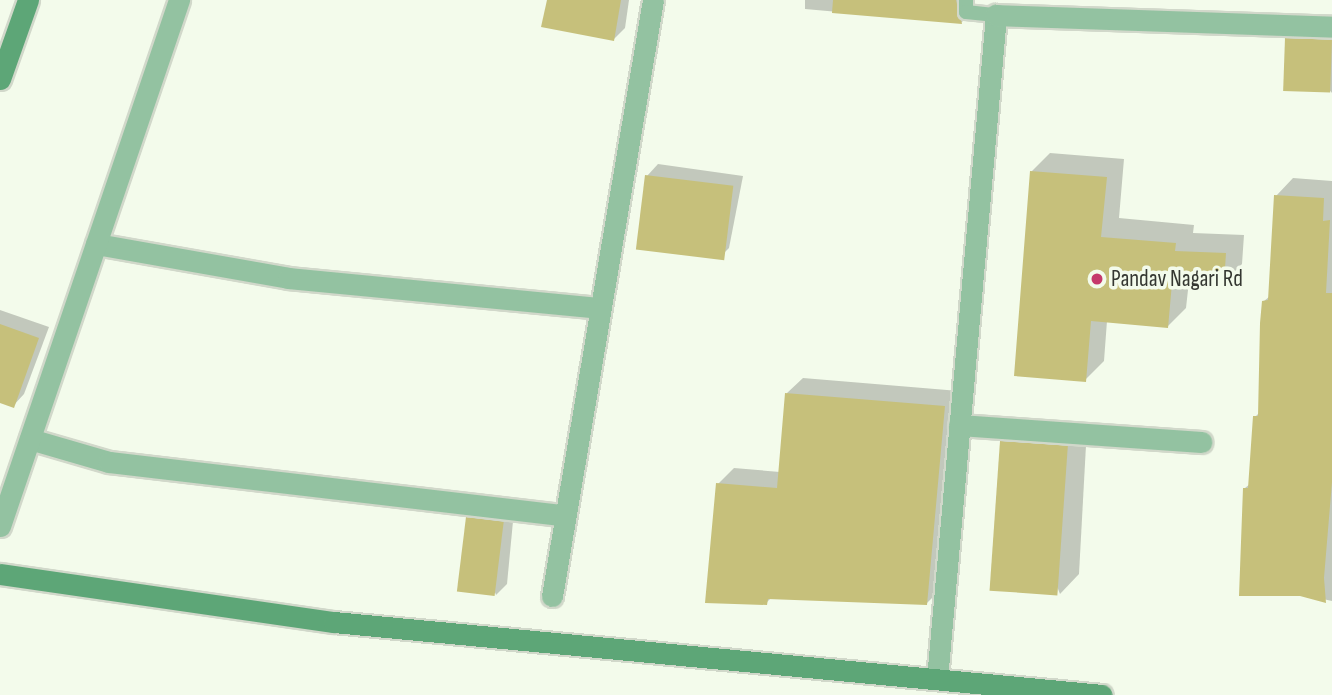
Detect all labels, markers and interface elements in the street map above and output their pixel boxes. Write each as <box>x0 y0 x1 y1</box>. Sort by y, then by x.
place label: Pandav Nagari Rd <box>1111 265 1243 293</box>
marker: Pandav Nagari Rd <box>1089 271 1105 287</box>

